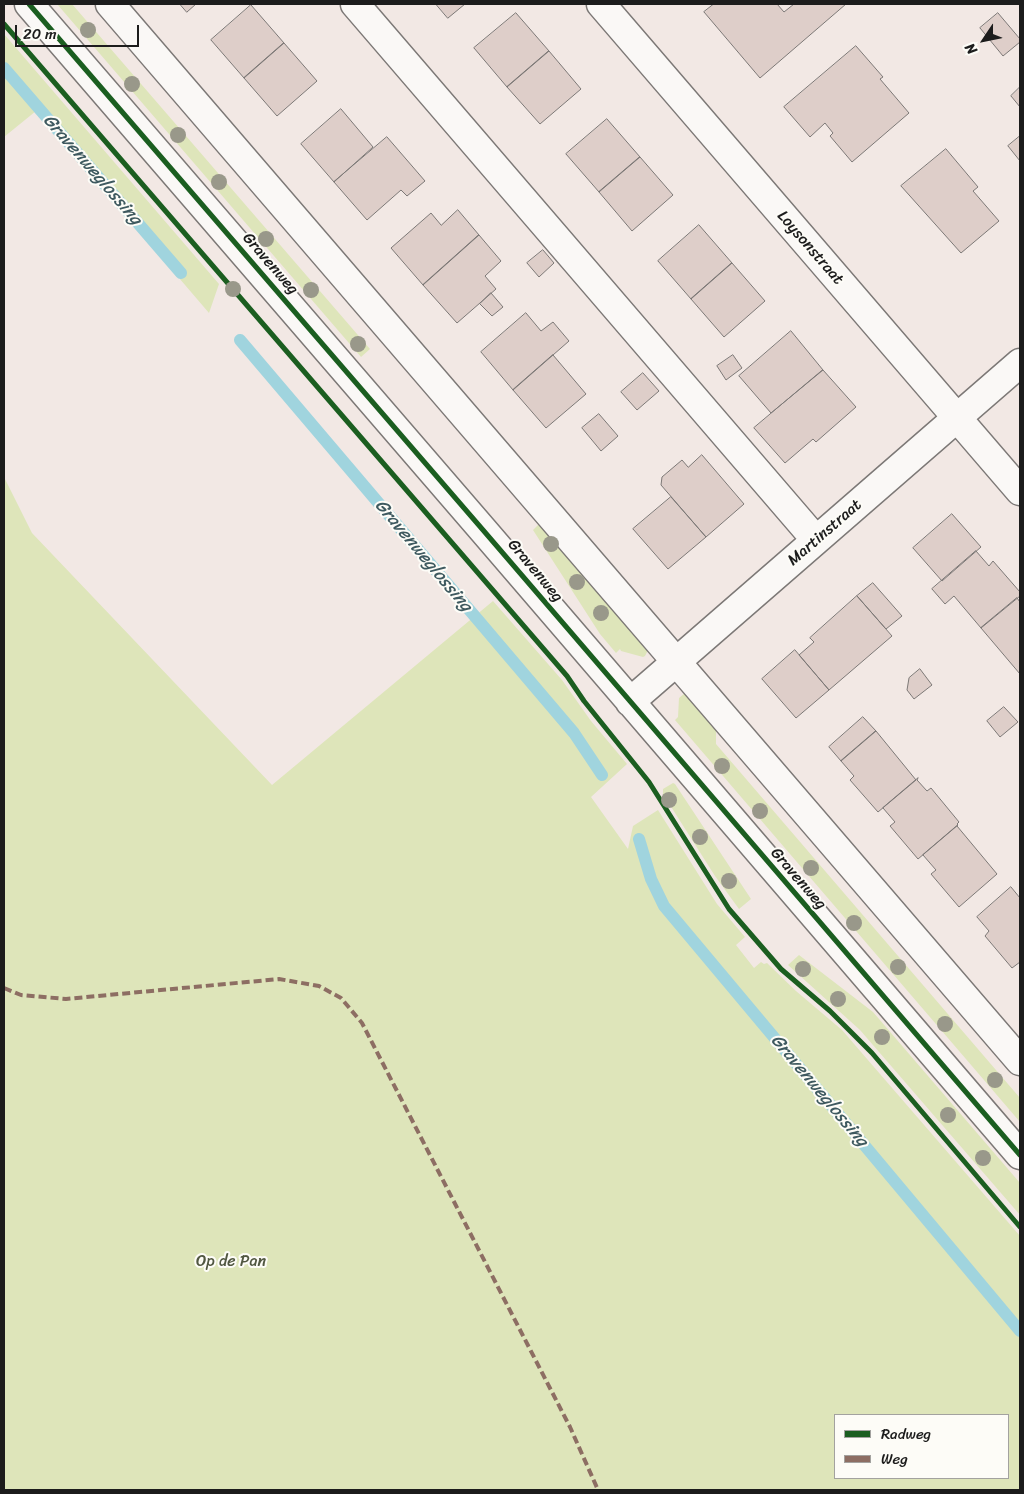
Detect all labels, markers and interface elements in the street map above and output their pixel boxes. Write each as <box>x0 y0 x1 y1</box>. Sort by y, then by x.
scale bar <box>18 15 141 47</box>
north arrow <box>959 15 1009 65</box>
text: 20 m <box>23 21 57 47</box>
text: N <box>958 38 984 60</box>
water label: Gravenweglossing <box>38 110 146 230</box>
street label: Loysonstraat <box>773 207 847 289</box>
street label: Gravenweg <box>238 229 302 299</box>
water label: Gravenweglossing <box>370 495 476 617</box>
street label: Martinstraat <box>784 496 866 570</box>
street label: Gravenweg <box>503 536 567 606</box>
street label: Gravenweg <box>766 844 830 914</box>
water label: Gravenweglossing <box>766 1030 872 1152</box>
park label: Op de Pan <box>196 1252 266 1272</box>
legend <box>834 1414 1009 1479</box>
text: Radweg <box>881 1421 931 1447</box>
text: Weg <box>881 1446 908 1472</box>

